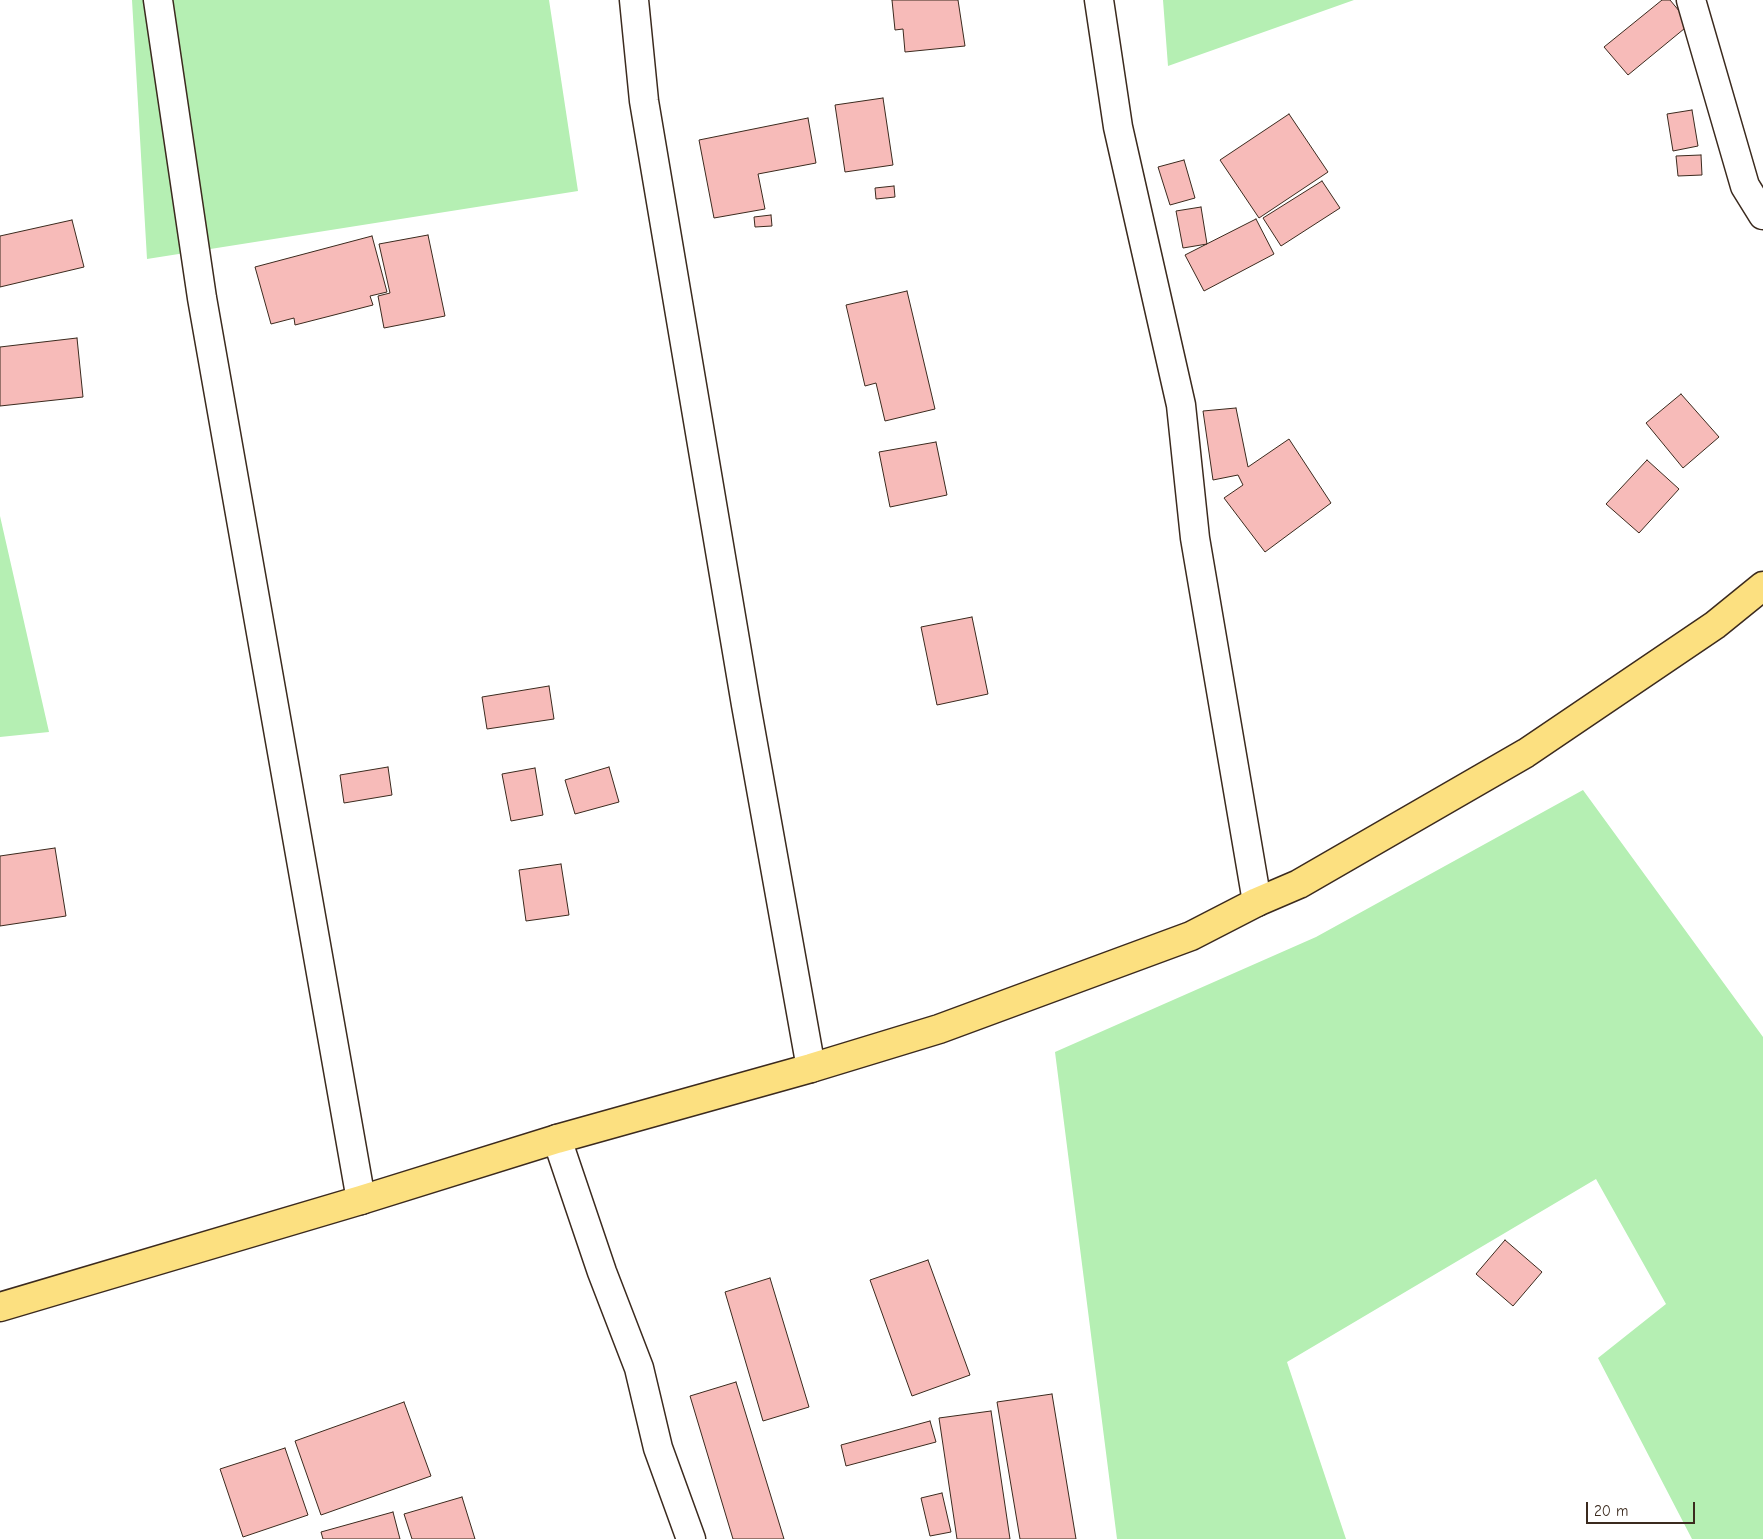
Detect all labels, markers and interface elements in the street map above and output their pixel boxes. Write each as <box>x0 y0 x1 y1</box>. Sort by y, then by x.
scale bar <box>1588 1492 1697 1524</box>
text: 20 m <box>1594 1502 1628 1520</box>

